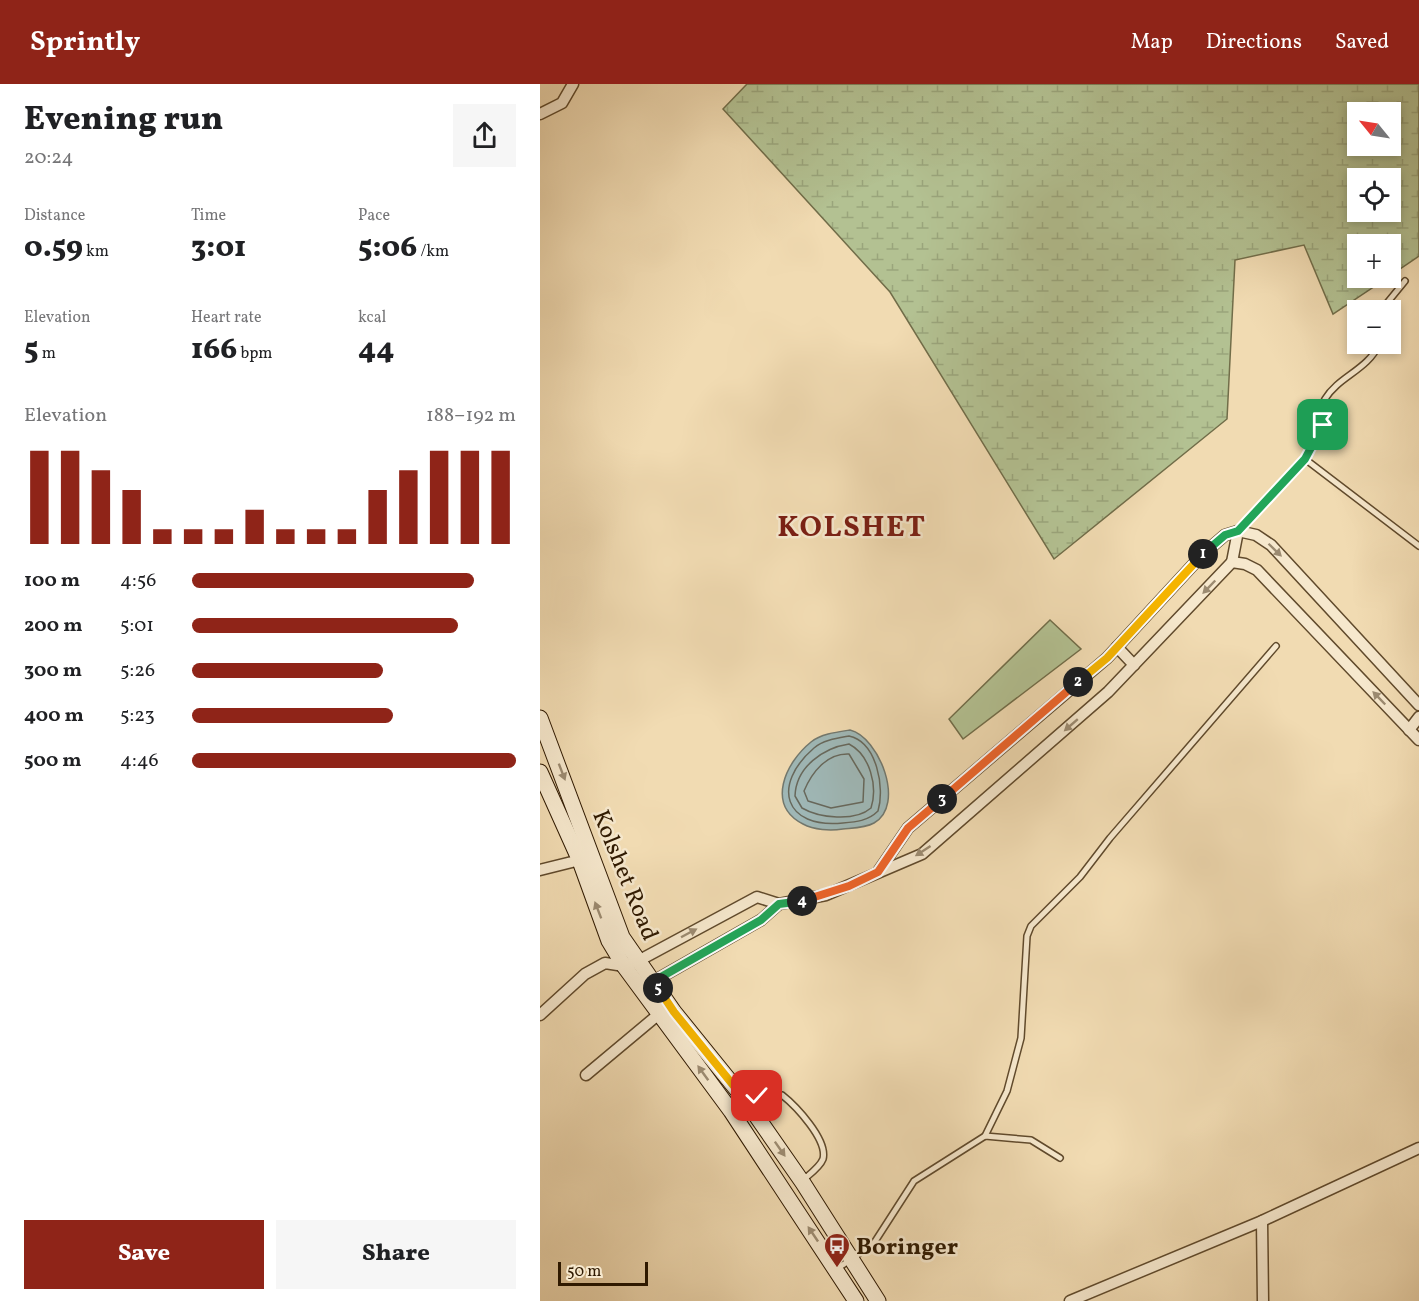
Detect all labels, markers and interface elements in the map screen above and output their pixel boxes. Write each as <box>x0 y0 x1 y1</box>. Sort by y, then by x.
text: Sprintly <box>30 23 140 62</box>
text: Map <box>1131 28 1173 57</box>
text: Directions <box>1206 28 1302 57</box>
text: Saved <box>1335 28 1389 57</box>
text: Evening run <box>24 98 223 144</box>
north arrow <box>1347 102 1401 156</box>
map controls <box>1347 102 1401 354</box>
button: share <box>453 104 516 167</box>
text: 20:24 <box>24 144 73 172</box>
button: locate <box>1347 168 1401 222</box>
text: Distance <box>24 205 85 227</box>
text: Time <box>191 205 226 227</box>
text: Pace <box>358 205 390 227</box>
text: 0.59 <box>24 227 83 269</box>
text: 3:01 <box>191 227 246 269</box>
text: 5:06 <box>358 227 417 269</box>
button: + <box>1347 234 1401 288</box>
text: km <box>83 241 109 263</box>
text: /km <box>417 241 449 263</box>
button: − <box>1347 300 1401 354</box>
text: Elevation <box>24 307 91 329</box>
text: Heart rate <box>191 307 262 329</box>
text: kcal <box>358 307 386 329</box>
text: 5 <box>24 329 38 371</box>
text: 166 <box>191 329 237 371</box>
text: 44 <box>358 329 394 371</box>
text: m <box>38 343 56 365</box>
text: bpm <box>237 343 273 365</box>
pin <box>1297 399 1348 450</box>
text: Elevation <box>24 402 107 430</box>
text: 188–192 m <box>426 402 516 430</box>
icon: arrive <box>1306 408 1339 441</box>
district label: KOLSHET <box>777 507 927 549</box>
pin: 1 <box>1188 539 1218 569</box>
text: 1 <box>1200 543 1206 565</box>
one-way arrow <box>1267 543 1282 557</box>
text: 100 m <box>24 567 80 595</box>
text: 4:56 <box>120 567 156 595</box>
one-way arrow <box>1202 580 1216 594</box>
text: 200 m <box>24 612 82 640</box>
text: 5:01 <box>120 612 154 640</box>
text: 300 m <box>24 657 82 685</box>
text: 5:26 <box>120 657 155 685</box>
pin: 2 <box>1063 667 1093 697</box>
text: 2 <box>1074 671 1082 693</box>
one-way arrow <box>1372 692 1386 706</box>
text: 400 m <box>24 702 84 730</box>
text: 5:23 <box>120 702 155 730</box>
one-way arrow <box>1064 718 1079 731</box>
text: 500 m <box>24 747 82 775</box>
text: 4:46 <box>120 747 159 775</box>
one-way arrow <box>557 763 567 781</box>
pin: 3 <box>927 784 957 814</box>
text: 3 <box>938 788 946 810</box>
street label: Kolshet Road <box>582 805 666 946</box>
one-way arrow <box>915 846 931 857</box>
pin: 4 <box>787 886 817 916</box>
text: 4 <box>797 890 807 912</box>
one-way arrow <box>592 901 602 919</box>
one-way arrow <box>681 928 698 938</box>
pin: 5 <box>643 973 673 1003</box>
text: 5 <box>654 977 662 999</box>
one-way arrow <box>697 1066 709 1081</box>
pin <box>731 1070 782 1121</box>
icon: check <box>740 1079 773 1112</box>
one-way arrow <box>774 1140 786 1156</box>
button: Save <box>24 1220 264 1289</box>
button: Share <box>276 1220 516 1289</box>
one-way arrow <box>808 1226 819 1242</box>
bus stop icon: Boringer <box>822 1231 852 1269</box>
place label: Boringer <box>856 1231 958 1265</box>
scale bar <box>558 1259 648 1286</box>
text: 50 m <box>567 1261 601 1283</box>

